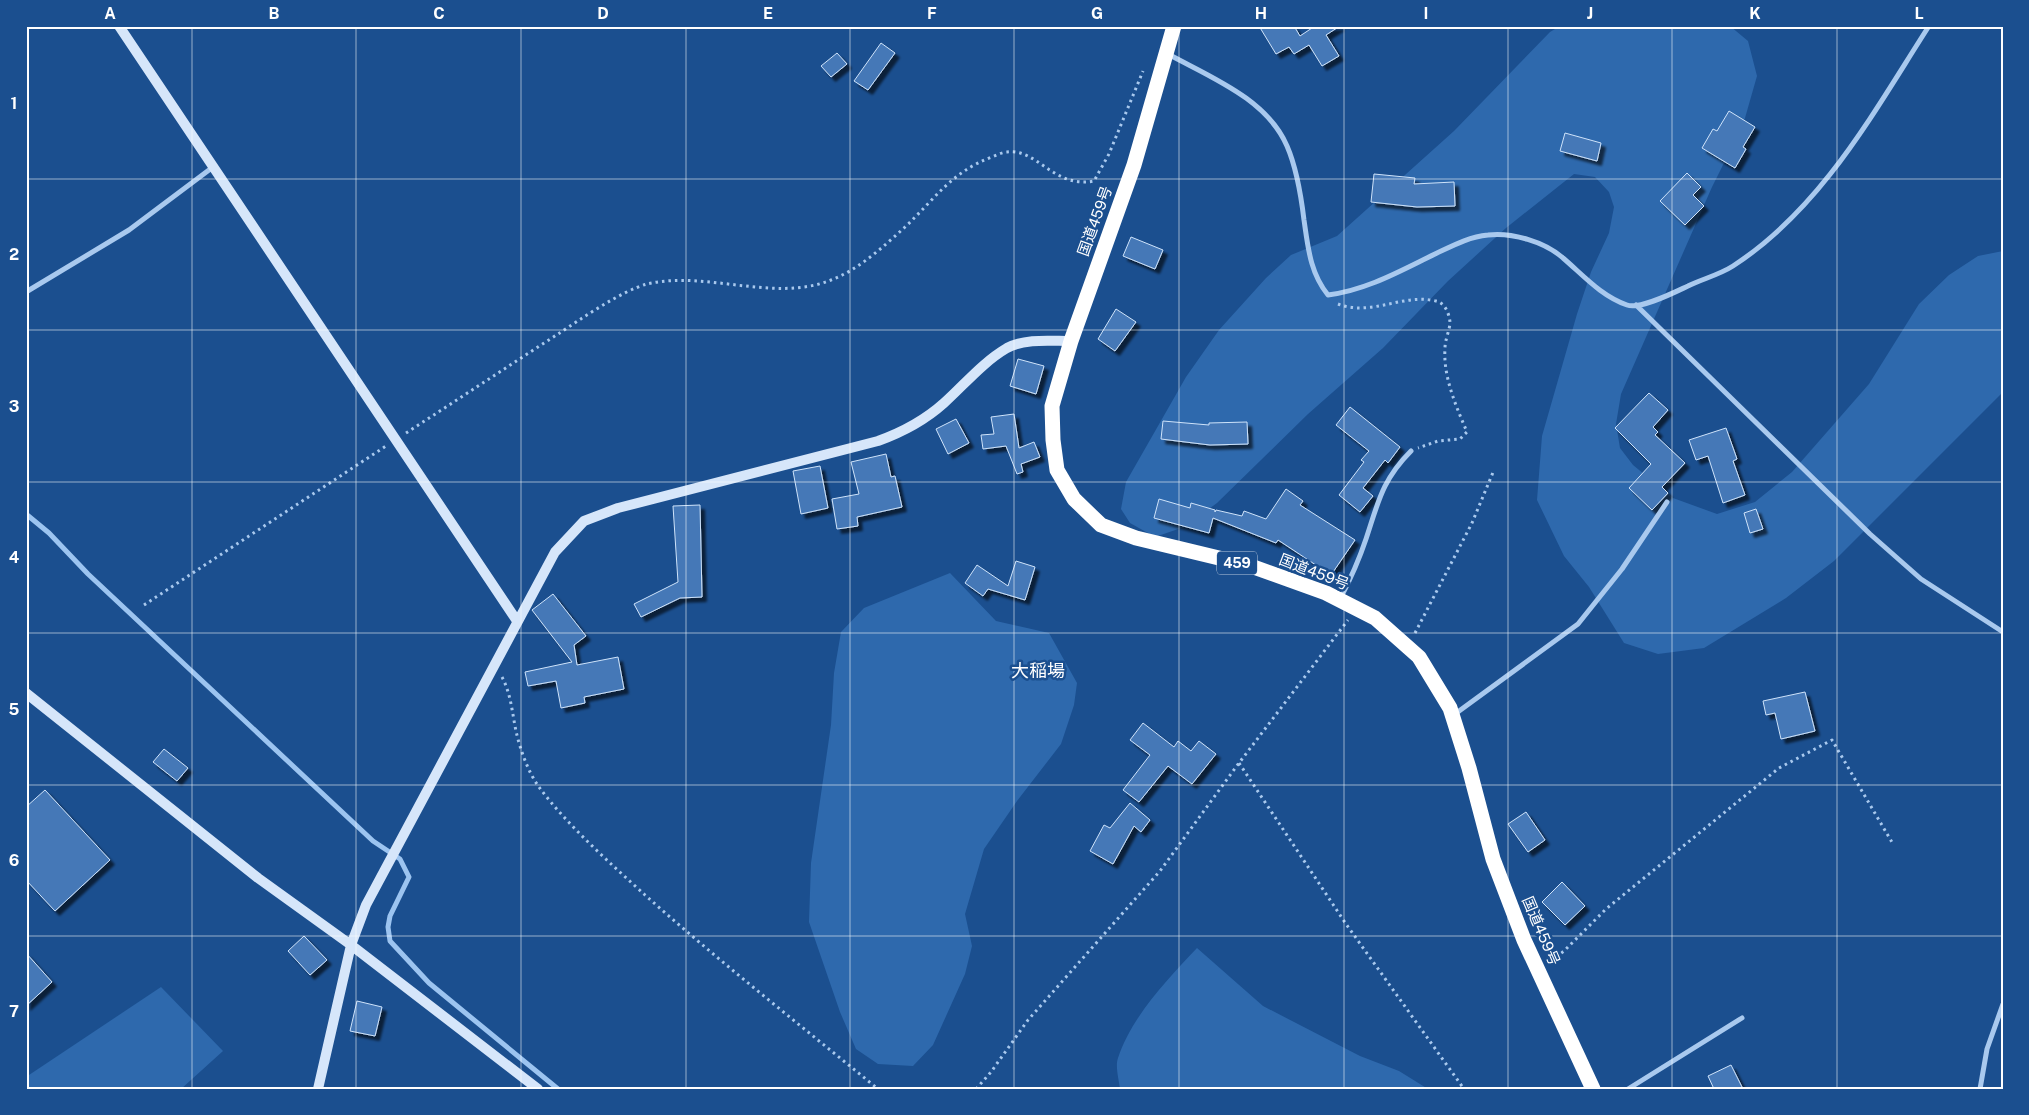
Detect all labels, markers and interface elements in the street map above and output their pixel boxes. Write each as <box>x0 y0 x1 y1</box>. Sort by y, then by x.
text: A <box>104 4 116 23</box>
text: B <box>269 4 280 23</box>
text: C <box>433 4 445 23</box>
text: D <box>597 4 609 23</box>
text: E <box>763 4 773 23</box>
text: F <box>927 4 937 23</box>
text: G <box>1091 4 1103 23</box>
text: H <box>1255 4 1267 23</box>
text: I <box>1424 4 1428 23</box>
text: J <box>1587 4 1593 23</box>
text: K <box>1749 4 1761 23</box>
text: L <box>1914 4 1924 23</box>
text: 1 <box>11 94 17 113</box>
street label: 国道459号 <box>1074 183 1115 258</box>
text: 2 <box>9 245 19 264</box>
text: 3 <box>9 397 19 416</box>
text: 4 <box>9 548 20 567</box>
street label: 国道459号 <box>1277 550 1351 593</box>
road number: 459 <box>1217 552 1257 574</box>
district label: 大稲場 <box>1011 660 1065 681</box>
text: 5 <box>9 700 20 719</box>
text: 6 <box>9 851 19 870</box>
street label: 国道459号 <box>1519 894 1564 968</box>
text: 7 <box>9 1002 19 1021</box>

